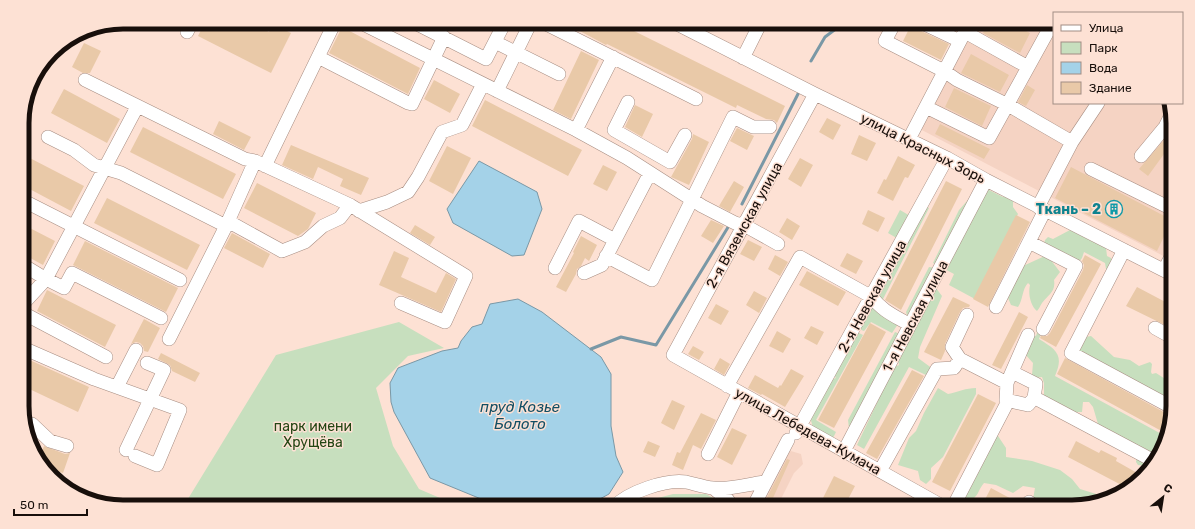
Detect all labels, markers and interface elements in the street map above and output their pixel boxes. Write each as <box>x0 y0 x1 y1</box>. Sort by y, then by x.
legend <box>1053 12 1183 104</box>
text: Улица <box>1089 21 1123 35</box>
text: Парк <box>1089 41 1118 55</box>
text: Вода <box>1089 61 1118 75</box>
text: Здание <box>1089 81 1132 95</box>
street label: улица Красных Зорь <box>857 110 988 187</box>
street label: 2-я Вяземская улица <box>703 159 786 291</box>
building icon: Ткань – 2 <box>1104 199 1124 219</box>
place label: Ткань – 2 <box>1036 201 1101 218</box>
street label: 2-я Невская улица <box>835 237 910 355</box>
street label: 1-я Невская улица <box>879 258 952 375</box>
street label: улица Лебедева-Кумача <box>732 384 884 479</box>
water label: пруд Козье Болото <box>480 398 561 433</box>
park label: парк имени Хрущёва <box>274 418 352 451</box>
north arrow <box>1143 477 1183 517</box>
text: С <box>1161 481 1175 496</box>
scale bar <box>14 491 87 517</box>
text: 50 m <box>20 498 48 512</box>

